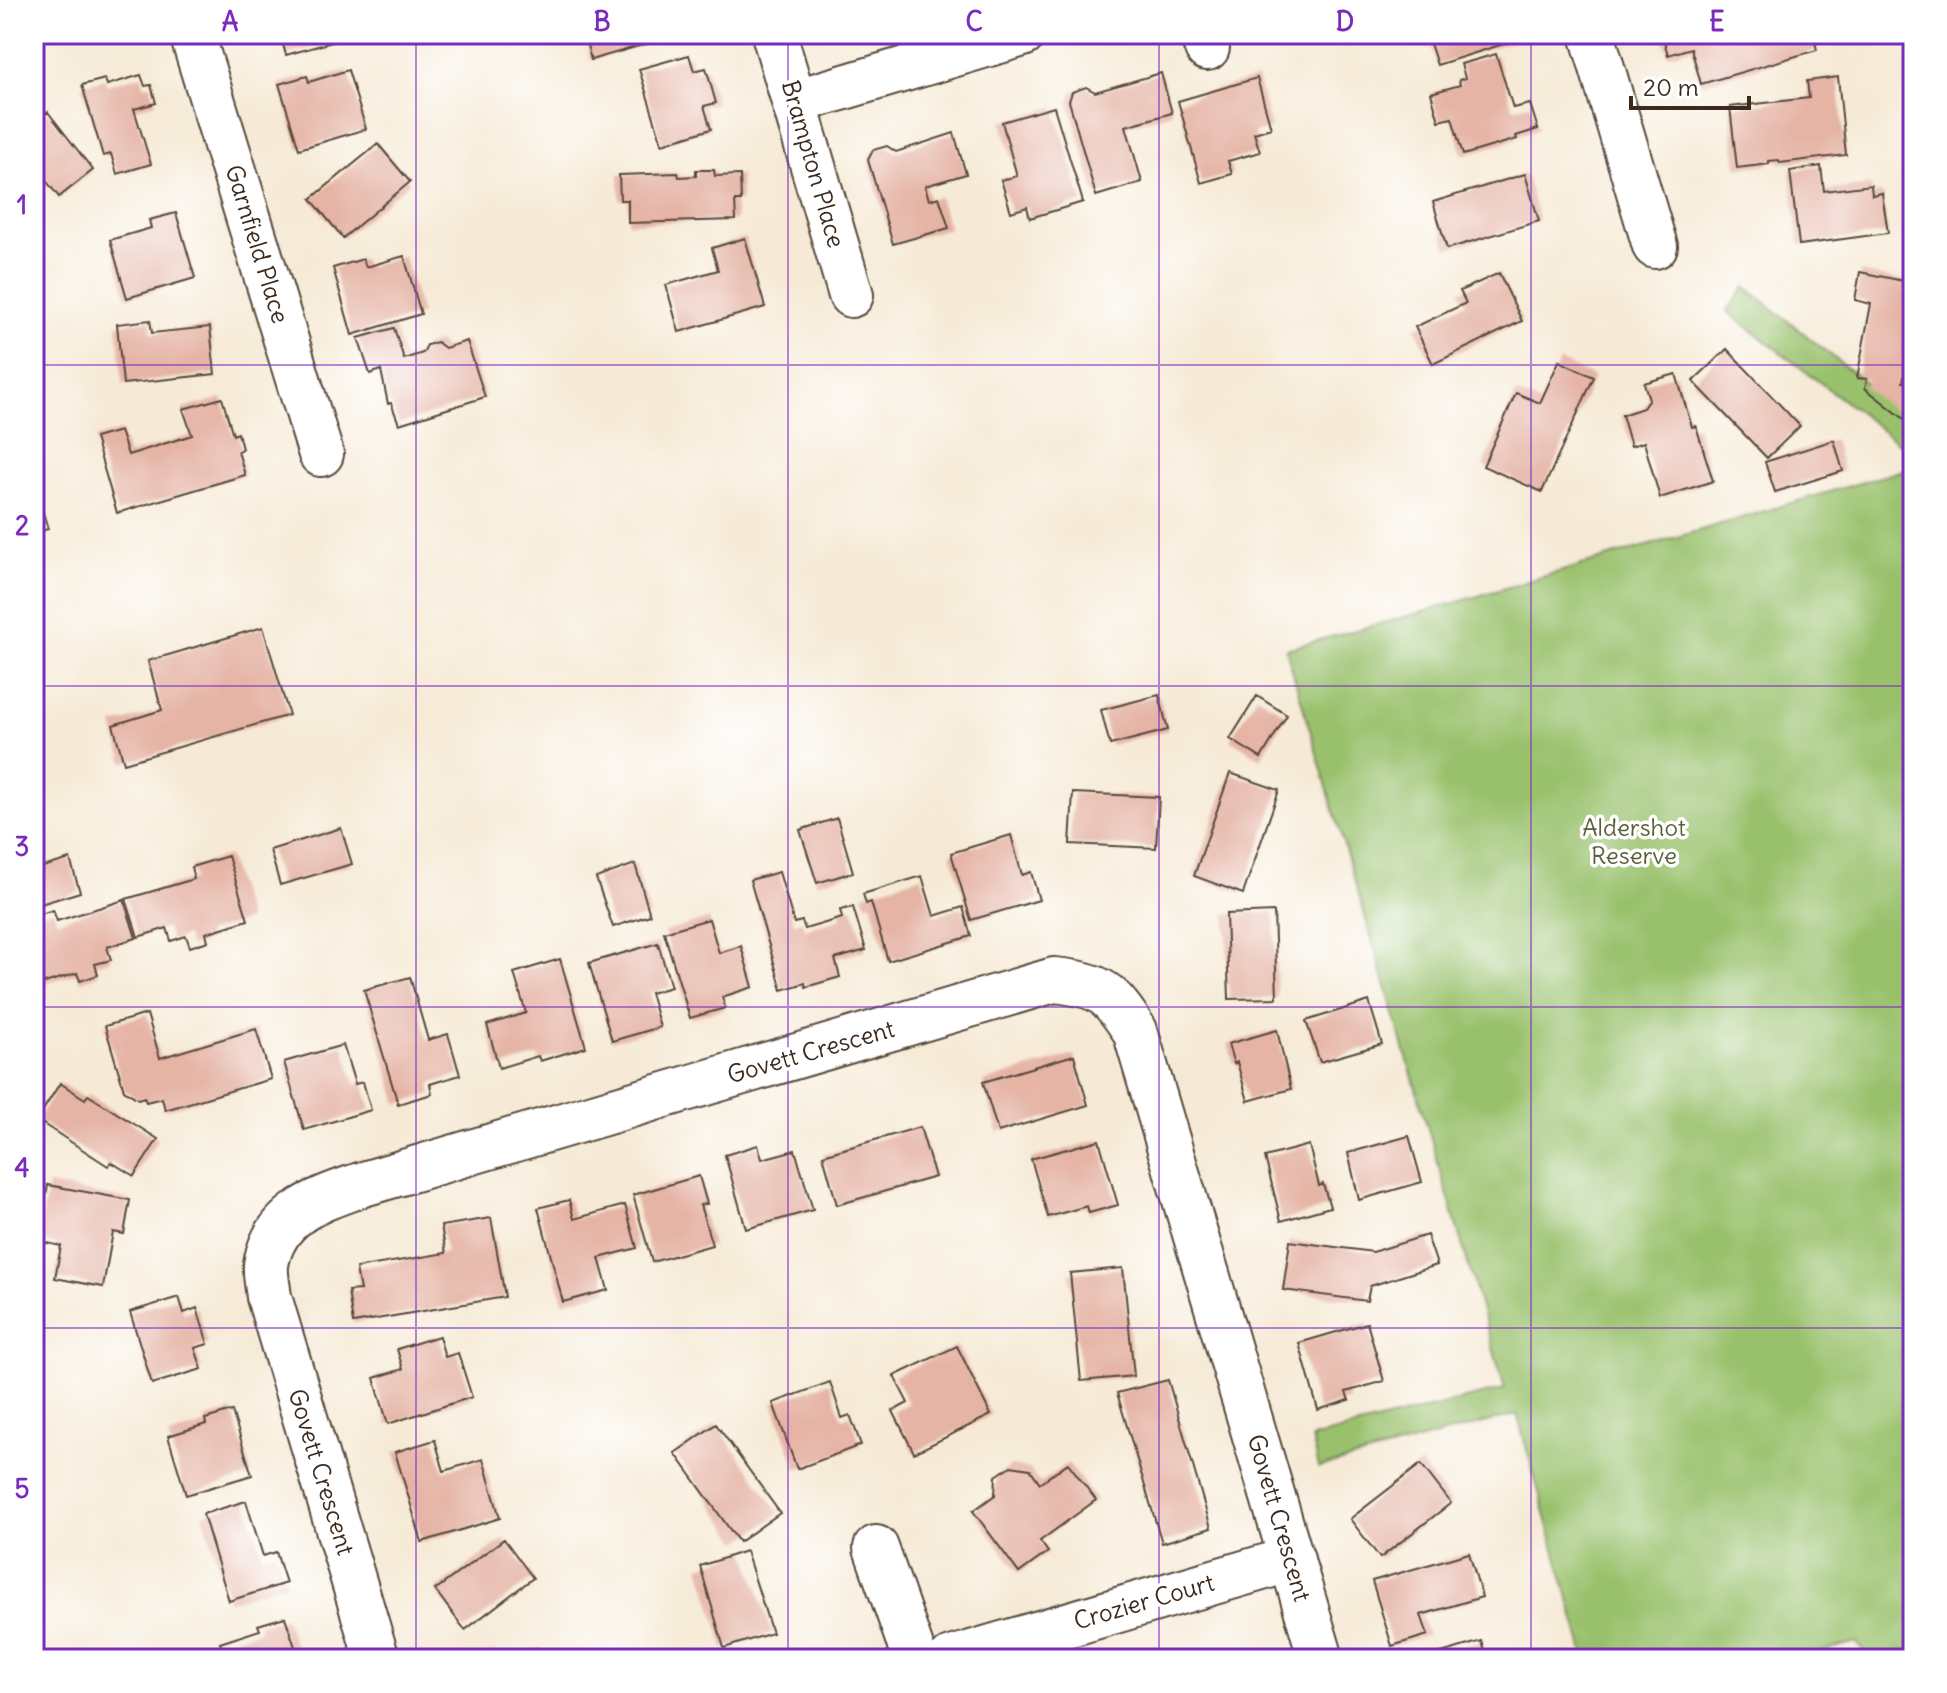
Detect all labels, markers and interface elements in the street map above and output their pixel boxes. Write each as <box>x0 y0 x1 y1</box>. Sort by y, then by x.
text: A <box>222 5 239 38</box>
text: B <box>593 5 611 38</box>
text: C <box>965 5 983 38</box>
text: D <box>1336 5 1354 38</box>
text: E <box>1709 5 1725 38</box>
scale bar <box>1631 60 1749 110</box>
text: 20 m <box>1643 72 1699 102</box>
street label: Brampton Place <box>776 77 852 251</box>
street label: Garnfield Place <box>220 161 296 327</box>
text: 1 <box>17 188 27 221</box>
text: 2 <box>15 509 29 542</box>
park label: Aldershot Reserve <box>1582 812 1686 870</box>
text: 3 <box>15 830 29 863</box>
street label: Govett Crescent <box>724 1013 898 1089</box>
text: 4 <box>14 1151 30 1184</box>
street label: Govett Crescent <box>282 1385 361 1558</box>
street label: Govett Crescent <box>1242 1431 1318 1605</box>
text: 5 <box>15 1472 30 1505</box>
street label: Crozier Court <box>1070 1567 1217 1635</box>

